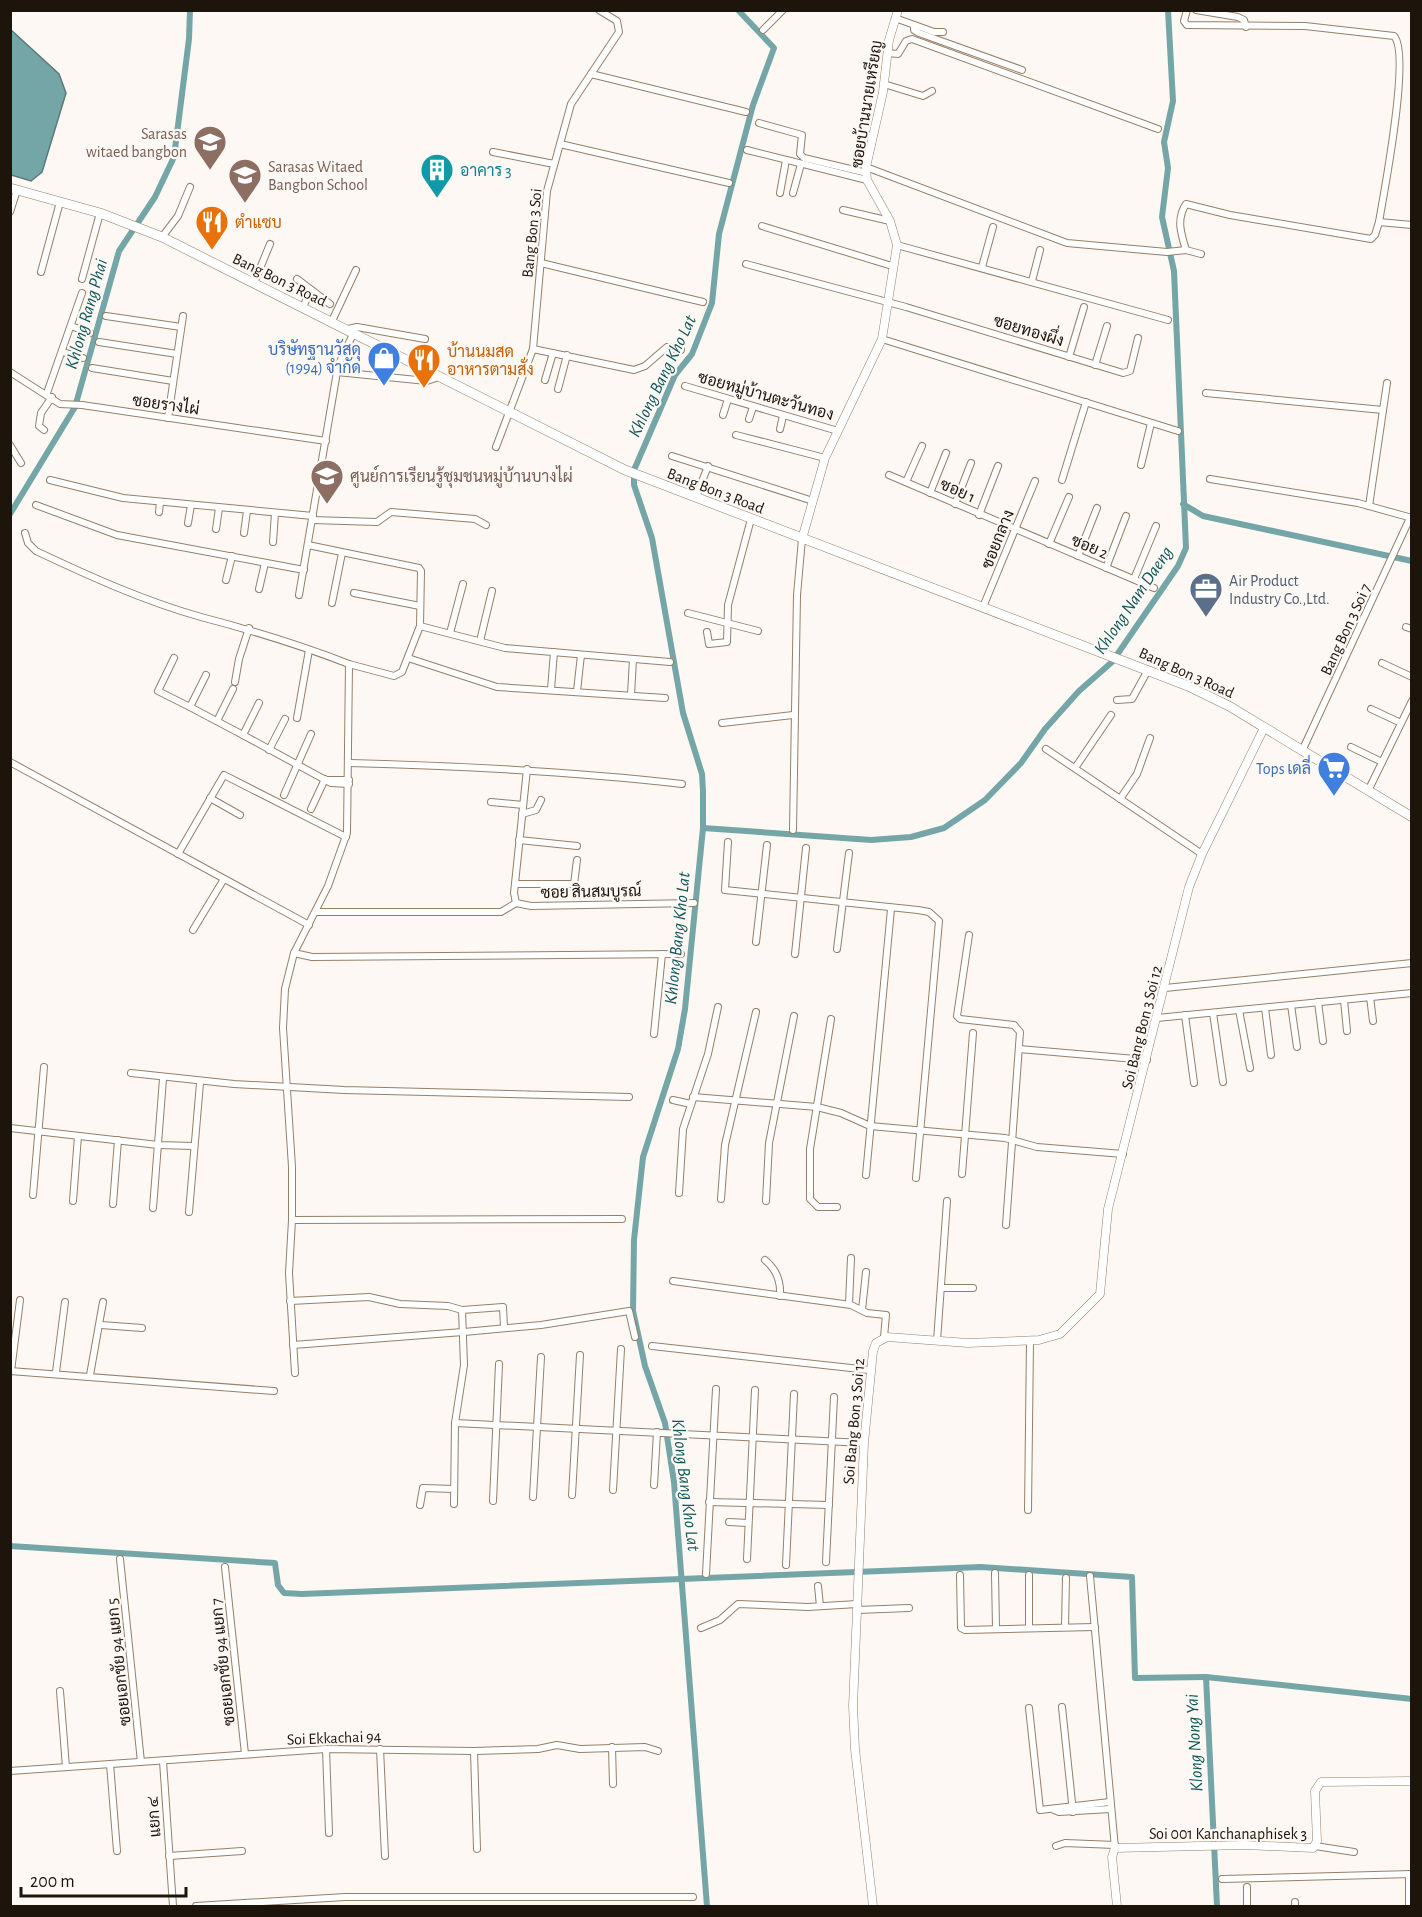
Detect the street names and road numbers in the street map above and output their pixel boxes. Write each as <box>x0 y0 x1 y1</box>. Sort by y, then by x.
street label: ซอยบ้านนายเหรียญ <box>845 39 886 169</box>
street label: Bang Bon 3 Soi <box>519 188 545 279</box>
street label: Bang Bon 3 Road <box>230 250 329 310</box>
street label: ซอยทองผึ่ง <box>992 306 1068 349</box>
street label: ซอยหมู่บ้านตะวันทอง <box>695 366 836 426</box>
street label: ซอยรางไผ่ <box>131 388 201 418</box>
street label: Bang Bon 3 Road <box>665 465 766 517</box>
street label: ซอย 1 <box>938 476 978 506</box>
street label: ซอยกลาง <box>979 508 1017 571</box>
street label: ซอย 2 <box>1069 532 1110 562</box>
street label: Bang Bon 3 Soi 7 <box>1318 581 1374 678</box>
street label: Bang Bon 3 Road <box>1136 645 1237 701</box>
street label: ซอย สินสมบูรณ์ <box>540 878 642 904</box>
street label: Soi Bang Bon 3 Soi 12 <box>1119 964 1165 1091</box>
street label: Soi Bang Bon 3 Soi 12 <box>841 1357 867 1485</box>
street label: ซอยเอกชัย 94 แยก 5 <box>101 1597 134 1727</box>
street label: ซอยเอกชัย 94 แยก 7 <box>205 1597 238 1727</box>
street label: Soi Ekkachai 94 <box>287 1728 382 1748</box>
street label: แยก ๔ <box>145 1795 163 1838</box>
street label: Soi 001 Kanchanaphisek 3 <box>1149 1826 1307 1842</box>

